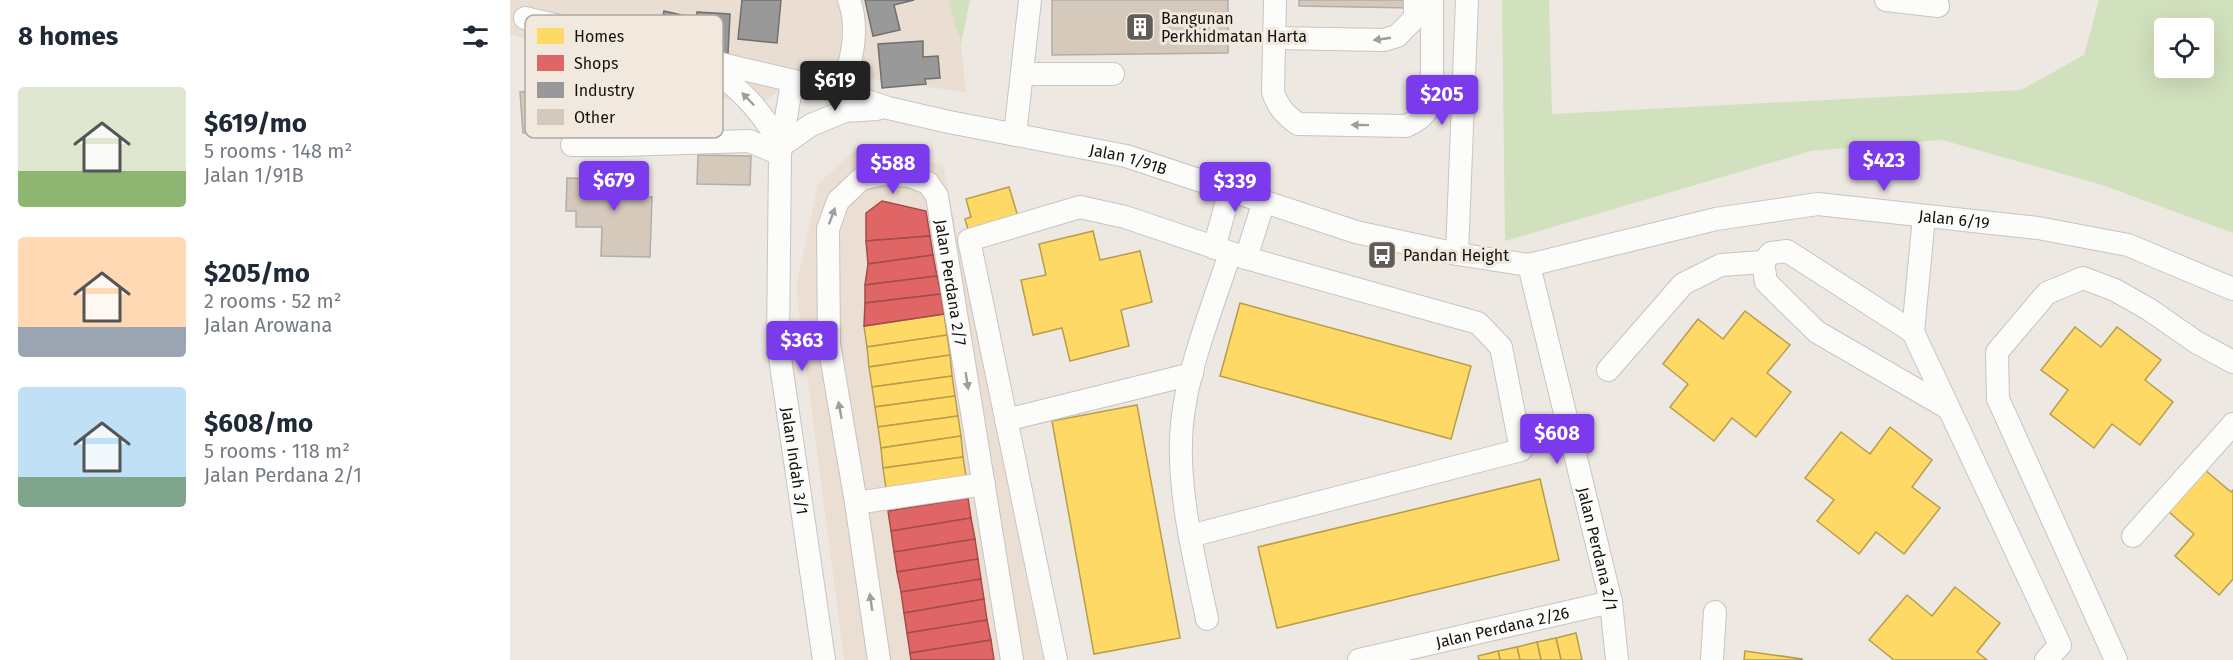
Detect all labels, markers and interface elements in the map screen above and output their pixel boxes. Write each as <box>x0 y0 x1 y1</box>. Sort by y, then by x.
place label: Bangunan Perkhidmatan Harta <box>1161 9 1307 46</box>
building icon: Bangunan Perkhidmatan Harta <box>1124 11 1156 43</box>
legend <box>525 15 723 138</box>
map controls <box>2154 18 2214 78</box>
button: locate <box>2154 18 2214 78</box>
icon: filters <box>459 20 492 53</box>
text: 8 homes <box>18 21 118 52</box>
text: Homes <box>574 27 624 46</box>
one-way arrow <box>1372 34 1391 43</box>
text: Shops <box>574 54 618 73</box>
pin: $619 <box>799 61 871 112</box>
text: $619 <box>814 68 856 92</box>
pin: $205 <box>1406 75 1478 126</box>
text: Industry <box>574 81 634 100</box>
text: $205 <box>1420 82 1464 106</box>
one-way arrow <box>741 92 755 106</box>
text: $619/mo <box>204 108 307 139</box>
text: Other <box>574 108 616 127</box>
icon: home <box>66 111 138 183</box>
one-way arrow <box>1351 120 1370 130</box>
text: 5 rooms · 148 m² <box>204 139 352 163</box>
street label: Jalan 1/91B <box>1088 140 1170 179</box>
pin: $423 <box>1848 141 1920 192</box>
pin: $588 <box>857 144 929 195</box>
text: $423 <box>1863 148 1905 172</box>
text: $588 <box>871 151 915 175</box>
pin: $679 <box>578 161 650 212</box>
pin: $339 <box>1199 162 1271 213</box>
text: Jalan 1/91B <box>204 163 304 187</box>
text: $679 <box>593 168 635 192</box>
text: $339 <box>1214 169 1256 193</box>
street label: Jalan 6/19 <box>1918 206 1991 232</box>
one-way arrow <box>828 207 838 225</box>
street label: Jalan Perdana 2/7 <box>931 218 971 347</box>
bus stop icon: Pandan Height <box>1366 239 1398 271</box>
place label: Pandan Height <box>1403 246 1509 265</box>
text: $205/mo <box>204 258 310 289</box>
icon: home <box>66 261 138 333</box>
text: 2 rooms · 52 m² <box>204 289 342 313</box>
text: Jalan Arowana <box>204 313 332 337</box>
pin: $363 <box>766 321 838 372</box>
text: $363 <box>781 328 823 352</box>
one-way arrow <box>963 372 972 391</box>
one-way arrow <box>836 400 845 419</box>
street label: Jalan Indah 3/1 <box>778 406 812 516</box>
text: $608/mo <box>204 408 313 439</box>
icon: home <box>66 411 138 483</box>
pin: $608 <box>1521 414 1593 465</box>
text: $608 <box>1534 421 1580 445</box>
text: 5 rooms · 118 m² <box>204 439 350 463</box>
text: Jalan Perdana 2/1 <box>204 463 362 487</box>
street label: Jalan Perdana 2/1 <box>1574 485 1621 611</box>
one-way arrow <box>866 592 875 611</box>
street label: Jalan Perdana 2/26 <box>1434 602 1571 652</box>

